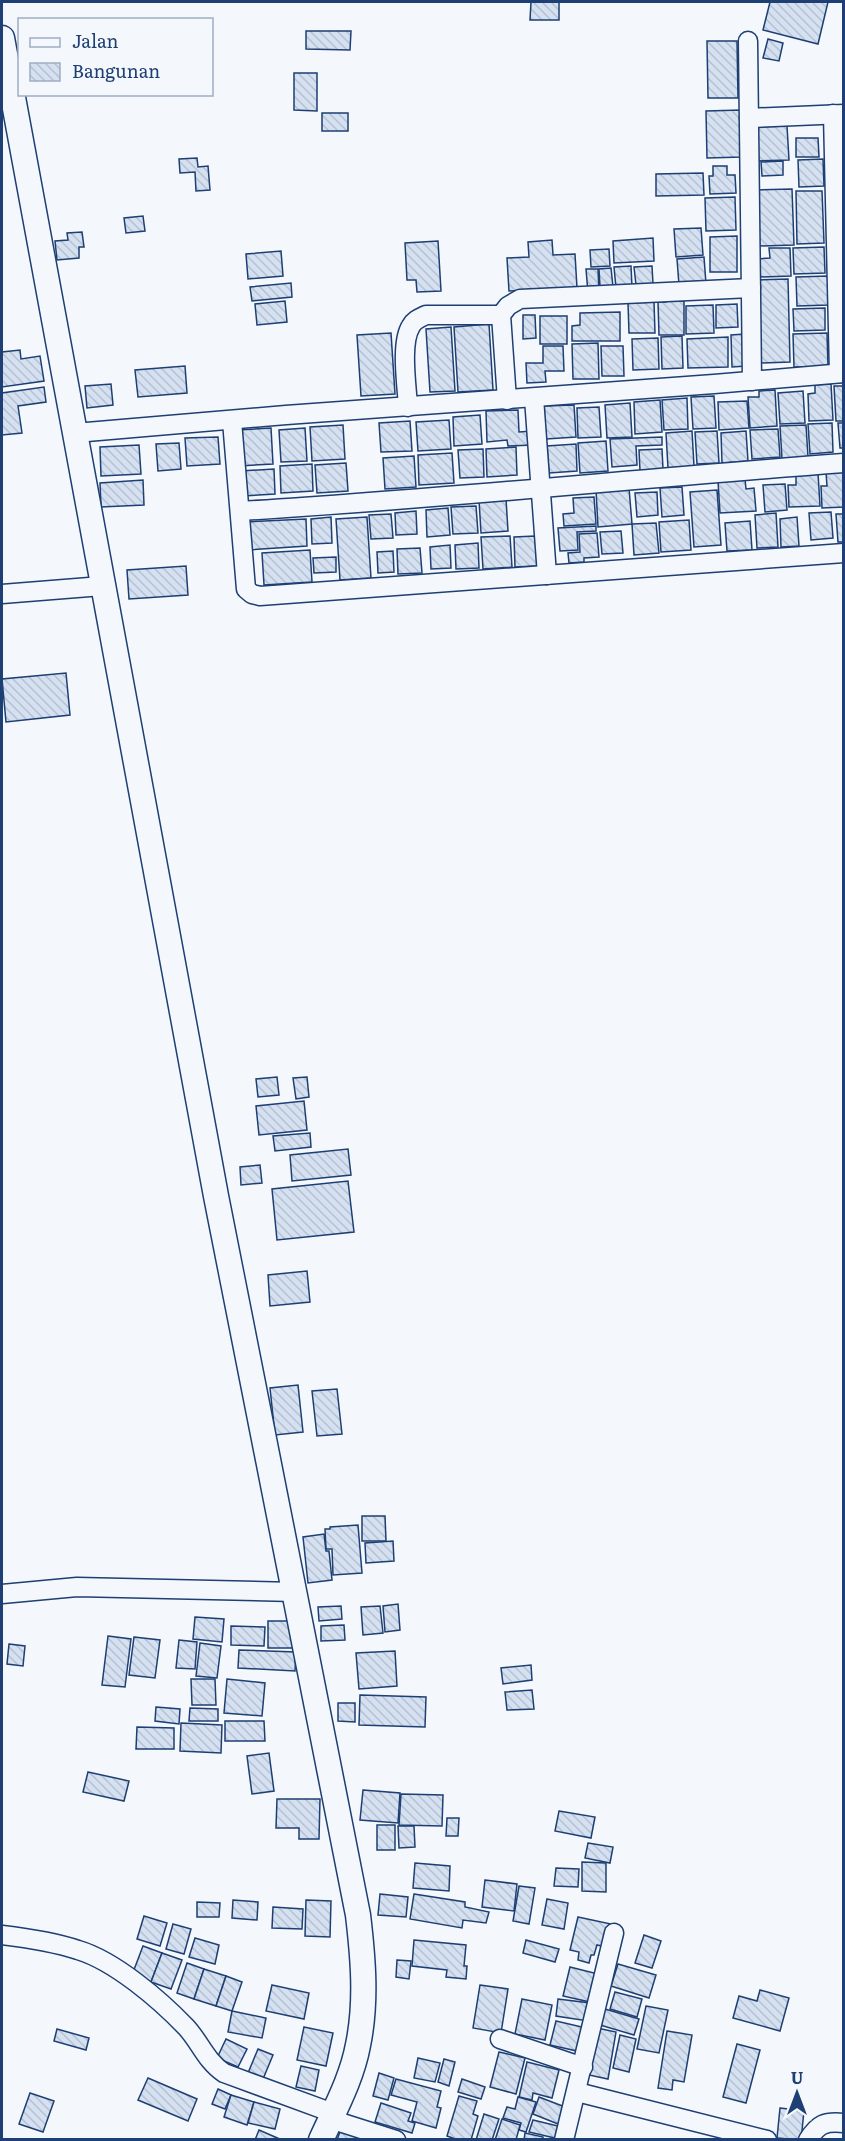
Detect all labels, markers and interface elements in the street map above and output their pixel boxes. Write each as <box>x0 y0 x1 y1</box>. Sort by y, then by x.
legend <box>18 18 213 96</box>
text: Jalan <box>72 27 119 54</box>
text: Bangunan <box>72 57 160 84</box>
north arrow <box>767 2063 827 2123</box>
text: U <box>791 2065 804 2089</box>

